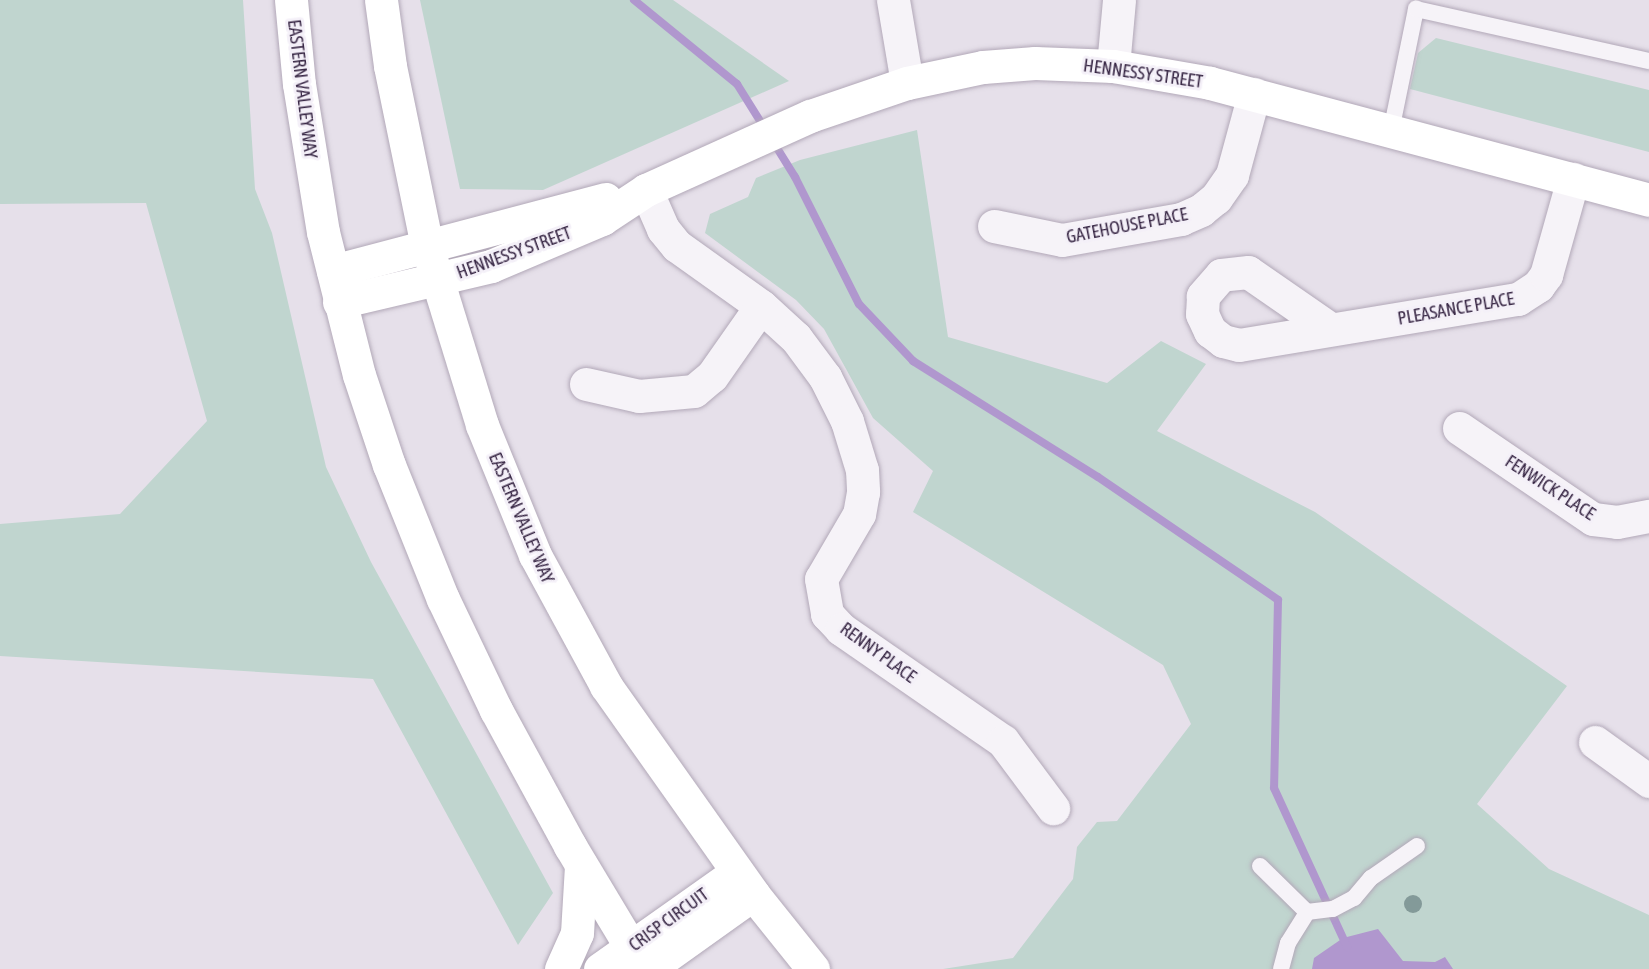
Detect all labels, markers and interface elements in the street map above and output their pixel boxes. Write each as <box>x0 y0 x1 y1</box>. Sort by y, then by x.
street label: EASTERN VALLEY WAY <box>283 18 321 160</box>
street label: HENNESSY STREET <box>1082 55 1204 93</box>
street label: GATEHOUSE PLACE <box>1065 204 1189 248</box>
street label: HENNESSY STREET <box>454 222 574 284</box>
street label: PLEASANCE PLACE <box>1396 288 1516 330</box>
street label: EASTERN VALLEY WAY <box>484 449 558 587</box>
street label: FENWICK PLACE <box>1501 451 1599 525</box>
street label: RENNY PLACE <box>836 618 920 688</box>
street label: CRISP CIRCUIT <box>625 884 713 956</box>

